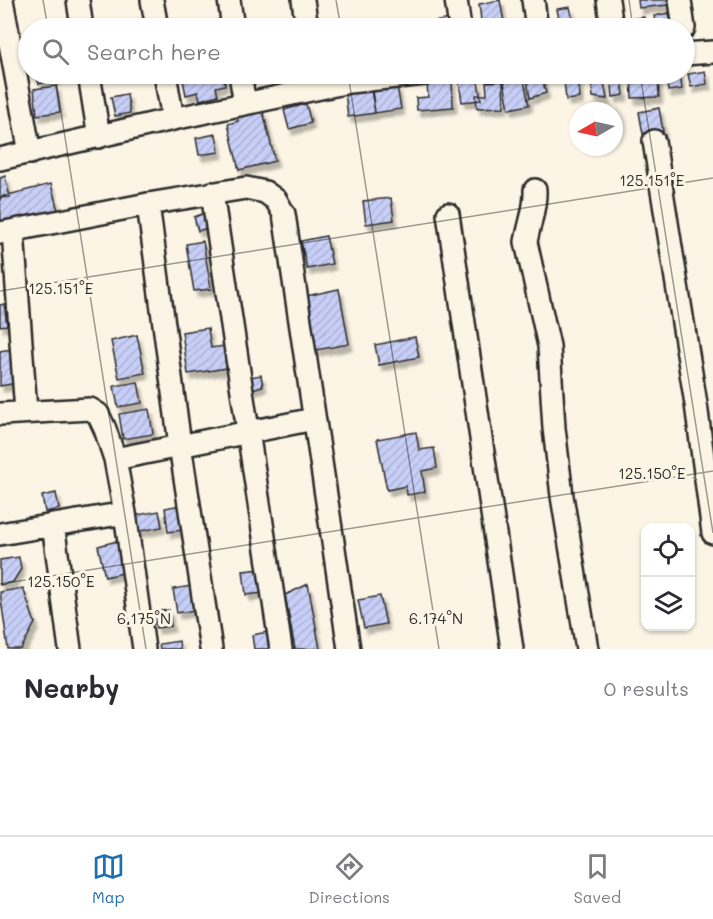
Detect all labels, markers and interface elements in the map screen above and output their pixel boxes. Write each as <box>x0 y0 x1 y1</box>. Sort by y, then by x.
search box <box>18 18 695 84</box>
icon: search <box>39 35 72 68</box>
text: Search here <box>87 37 221 66</box>
north arrow <box>569 102 623 156</box>
text: 125.151°E <box>620 170 685 190</box>
text: 125.151°E <box>29 278 94 298</box>
text: 125.150°E <box>618 463 686 483</box>
map controls <box>641 523 695 631</box>
button: locate <box>641 523 695 577</box>
text: 125.150°E <box>27 571 95 591</box>
button: layers <box>641 577 695 631</box>
text: 6.175°N <box>117 608 171 628</box>
text: 6.174°N <box>409 608 463 628</box>
text: Nearby <box>24 671 119 705</box>
text: 0 results <box>604 675 689 701</box>
tab: Map <box>92 850 125 907</box>
tab: Directions <box>309 850 390 907</box>
tab: Saved <box>574 850 621 907</box>

